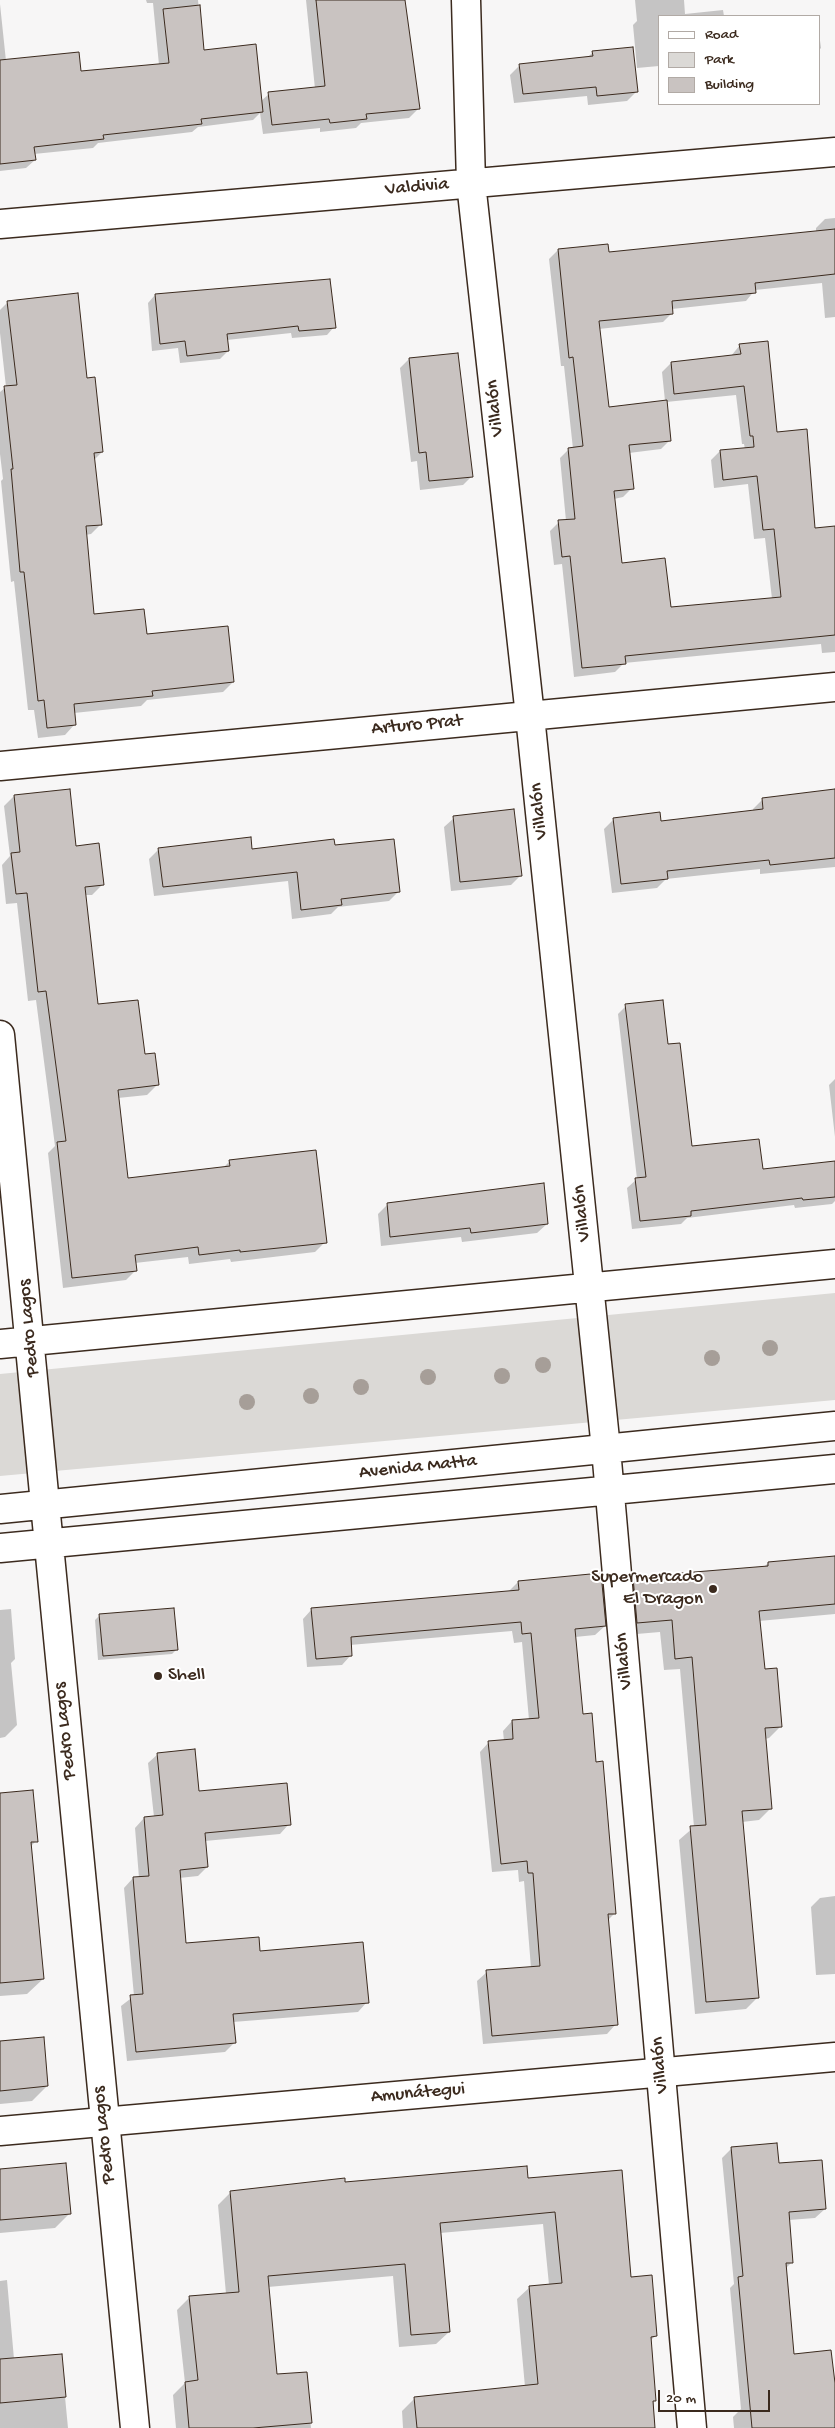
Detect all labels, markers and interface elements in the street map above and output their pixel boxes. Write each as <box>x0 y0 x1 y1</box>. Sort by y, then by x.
legend <box>658 15 820 105</box>
text: Road <box>705 26 738 44</box>
text: Park <box>705 51 734 69</box>
text: Building <box>705 76 754 94</box>
street label: Valdivia <box>384 174 450 202</box>
street label: Villalón <box>482 379 510 437</box>
street label: Arturo Prat <box>371 711 463 741</box>
street label: Villalón <box>526 782 554 840</box>
street label: Villalón <box>569 1184 597 1242</box>
street label: Pedro Lagos <box>14 1278 46 1378</box>
street label: Avenida Matta <box>358 1450 478 1486</box>
place label: Supermercado El Dragon <box>591 1567 703 1611</box>
marker: Supermercado El Dragon <box>707 1583 719 1595</box>
street label: Villalón <box>611 1632 639 1690</box>
place label: Shell <box>168 1665 205 1687</box>
marker: Shell <box>152 1670 164 1682</box>
street label: Pedro Lagos <box>50 1681 82 1781</box>
street label: Villalón <box>647 2036 675 2094</box>
street label: Amunátegui <box>370 2079 466 2109</box>
street label: Pedro Lagos <box>89 2085 121 2185</box>
scale bar <box>660 2380 772 2412</box>
text: 20 m <box>666 2390 696 2408</box>

